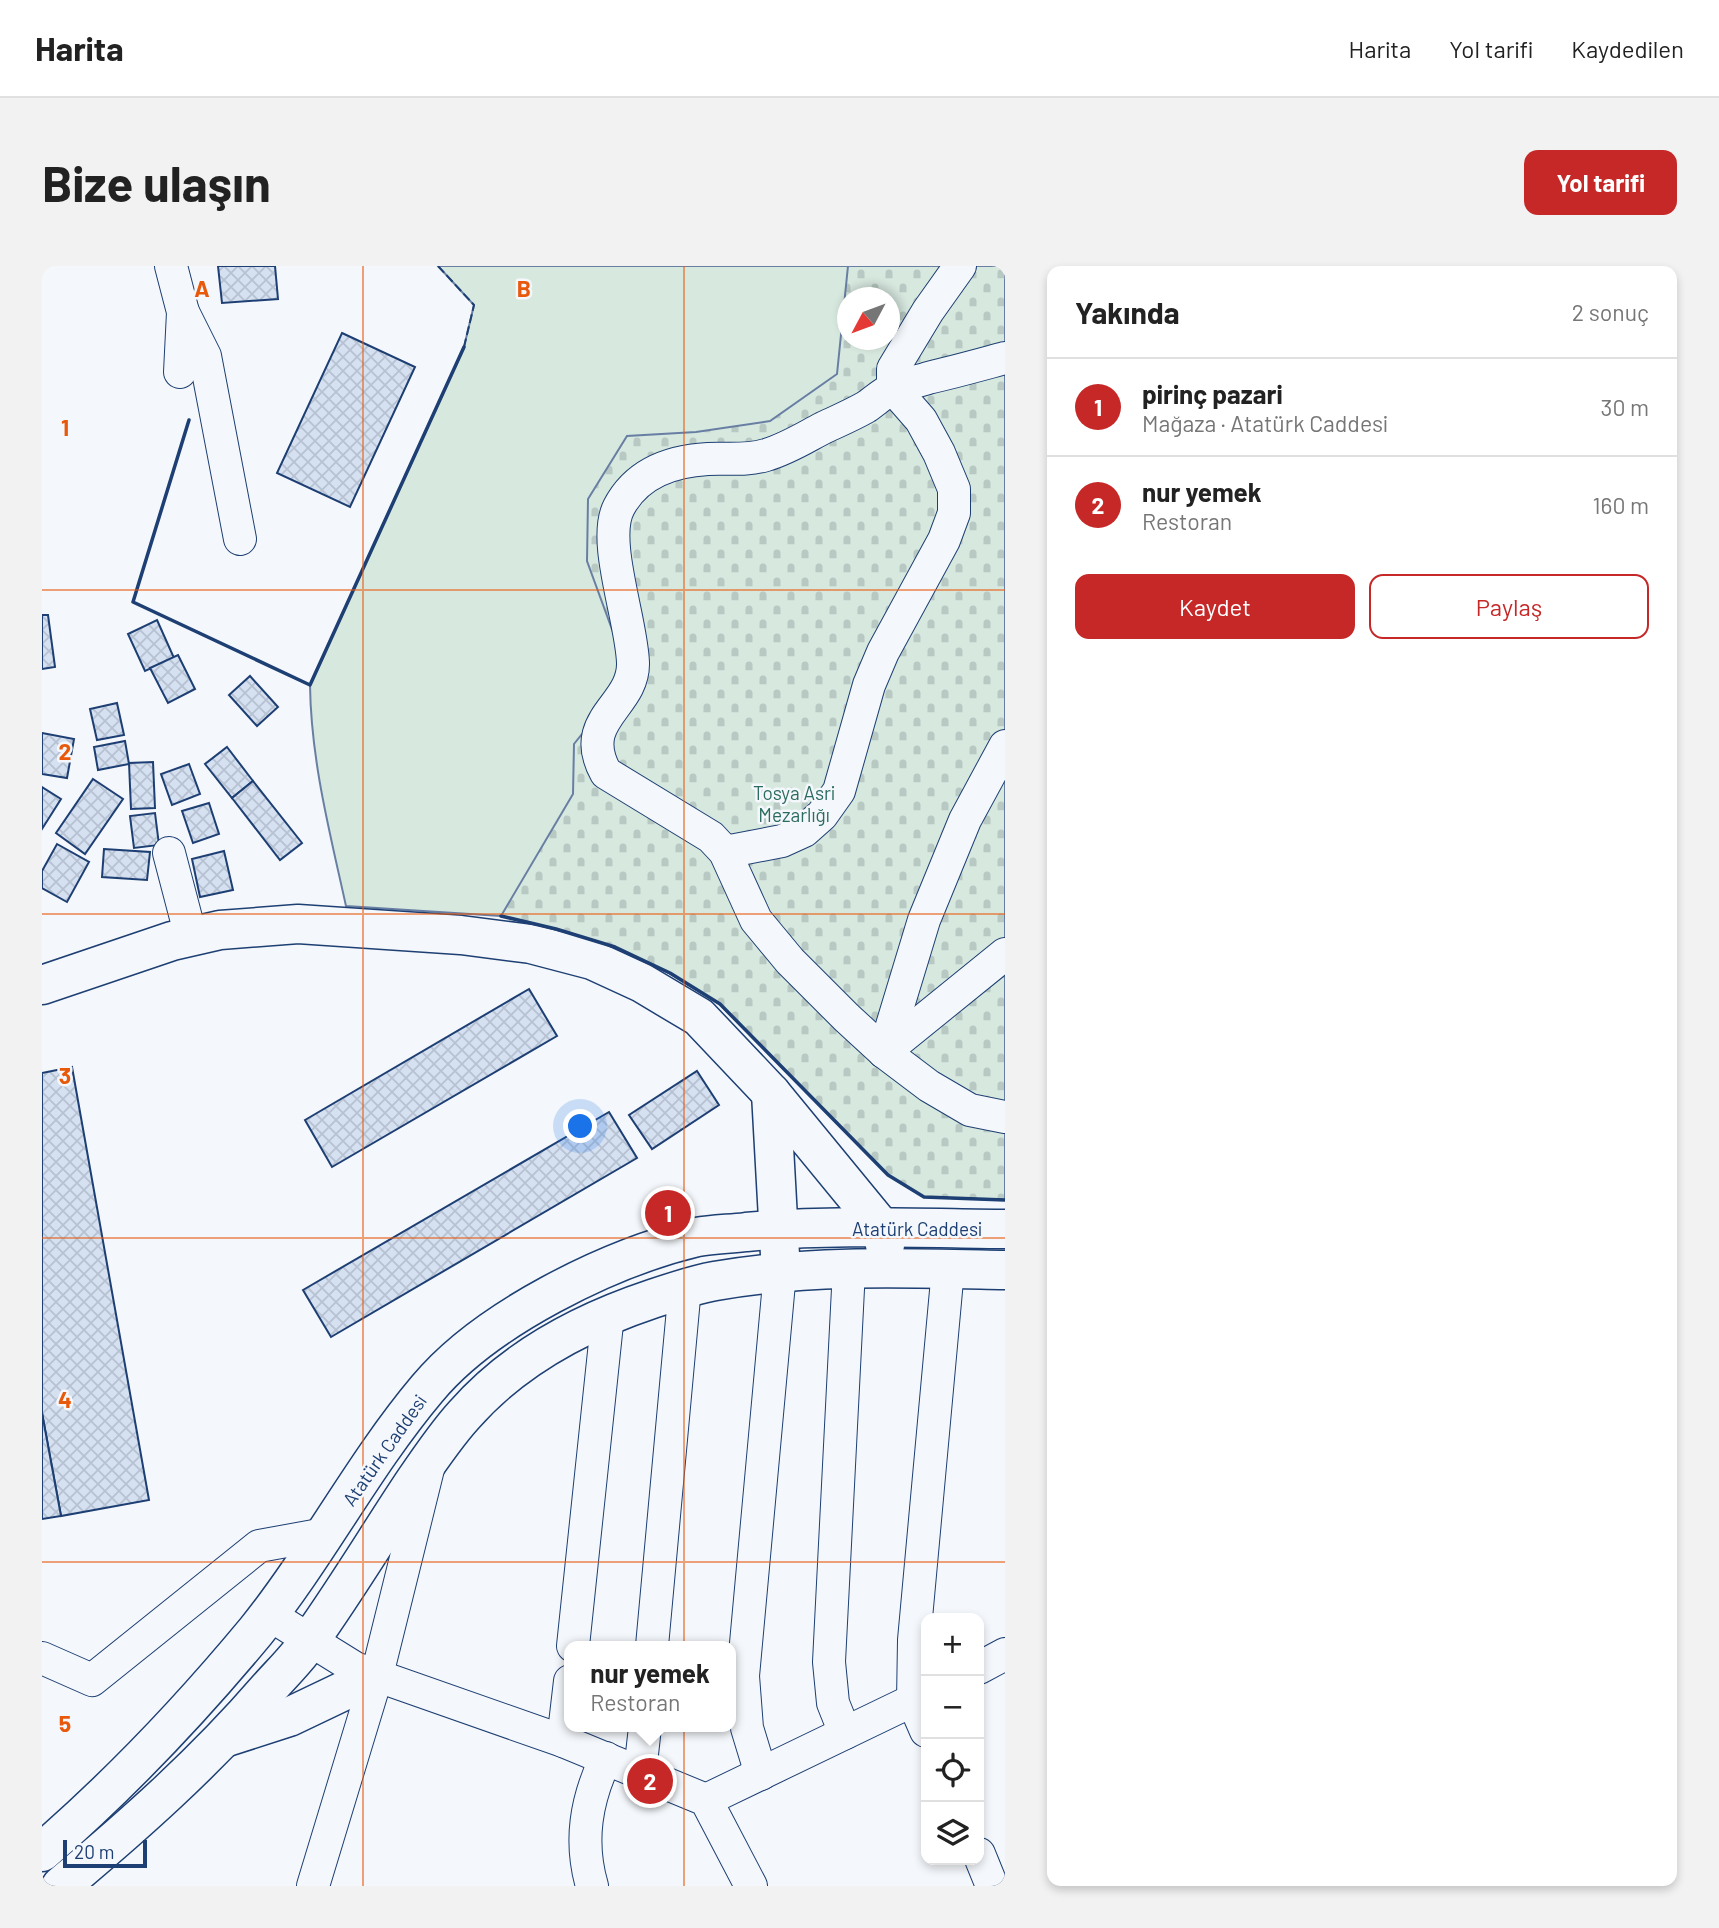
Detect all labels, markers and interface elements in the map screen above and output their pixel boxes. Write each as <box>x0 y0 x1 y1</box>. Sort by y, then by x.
text: Harita <box>35 28 124 68</box>
text: Harita <box>1348 34 1411 63</box>
text: Yol tarifi <box>1449 34 1533 63</box>
text: Kaydedilen <box>1571 34 1684 63</box>
button: Yol tarifi <box>1524 150 1677 215</box>
text: Bize ulaşın <box>42 153 271 212</box>
text: A <box>194 274 210 302</box>
text: B <box>517 274 531 302</box>
north arrow <box>837 287 900 350</box>
text: Yakında <box>1075 294 1180 330</box>
text: 2 sonuç <box>1572 298 1649 326</box>
text: pirinç pazari <box>1142 378 1283 409</box>
text: 1 <box>1094 393 1102 421</box>
text: 30 m <box>1601 393 1649 421</box>
text: Mağaza · Atatürk Caddesi <box>1142 409 1388 437</box>
text: 1 <box>61 413 69 441</box>
text: nur yemek <box>1142 476 1262 507</box>
text: 2 <box>1092 491 1104 519</box>
text: 160 m <box>1592 491 1649 519</box>
text: Restoran <box>1142 507 1232 535</box>
button: Kaydet <box>1075 574 1355 639</box>
button: Paylaş <box>1369 574 1649 639</box>
text: 2 <box>59 737 71 765</box>
park label: Tosya Asri Mezarlığı <box>753 781 835 826</box>
text: 3 <box>59 1061 71 1089</box>
your location <box>563 1109 597 1143</box>
pin: 1 <box>645 1187 691 1239</box>
street label: Atatürk Caddesi <box>852 1217 982 1240</box>
text: 4 <box>58 1385 72 1413</box>
street label: Atatürk Caddesi <box>337 1390 431 1510</box>
map controls <box>921 1613 984 1865</box>
button: + <box>921 1613 984 1676</box>
popup <box>564 1641 736 1732</box>
text: nur yemek <box>590 1657 710 1688</box>
button: − <box>921 1676 984 1739</box>
text: Restoran <box>590 1688 680 1716</box>
text: 5 <box>59 1709 71 1737</box>
button: locate <box>921 1739 984 1802</box>
pin: 2 <box>627 1755 673 1807</box>
button: layers <box>921 1802 984 1865</box>
scale bar <box>63 1837 147 1869</box>
text: 20 m <box>74 1840 114 1863</box>

